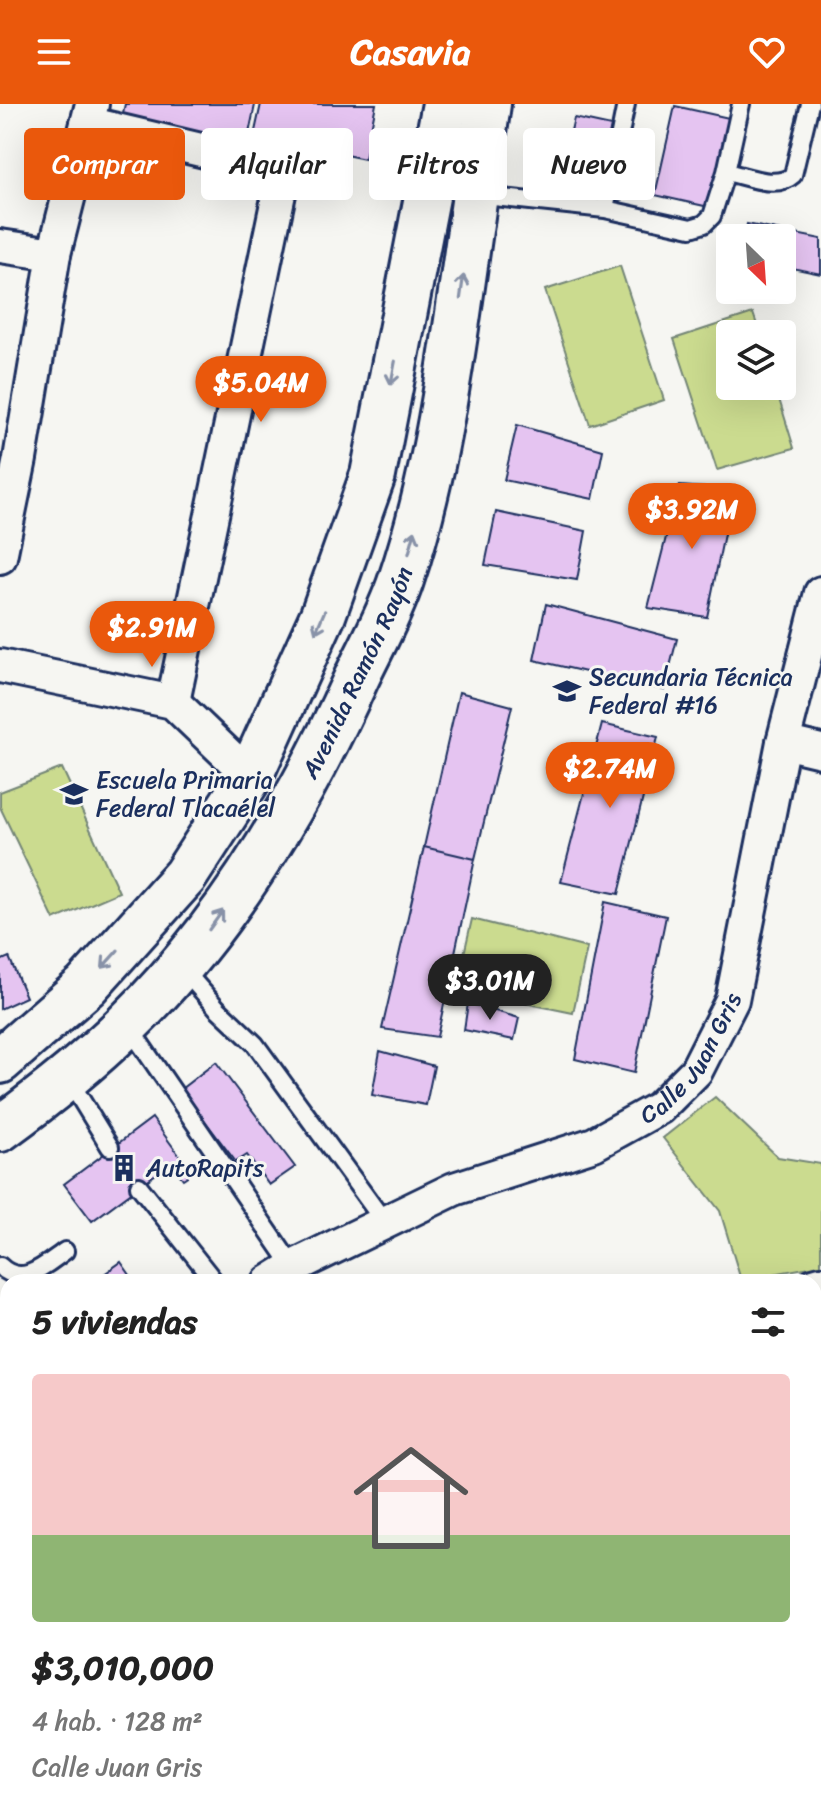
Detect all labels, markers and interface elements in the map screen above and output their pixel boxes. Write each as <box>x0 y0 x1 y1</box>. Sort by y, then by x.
text: Casavia <box>351 20 470 84</box>
icon: menu <box>32 30 76 74</box>
icon: heart <box>745 30 789 74</box>
chip: Comprar <box>24 128 185 200</box>
chip: Alquilar <box>201 128 353 200</box>
chip: Filtros <box>369 128 507 200</box>
chip: Nuevo <box>523 128 655 200</box>
north arrow <box>716 224 796 304</box>
map controls <box>716 224 796 400</box>
one-way arrow <box>455 275 470 300</box>
button: layers <box>716 320 796 400</box>
pin: $5.04M <box>196 356 326 424</box>
text: $5.04M <box>213 359 309 405</box>
one-way arrow <box>384 360 399 385</box>
pin: $3.92M <box>627 483 757 551</box>
text: $3.92M <box>646 486 738 532</box>
one-way arrow <box>405 529 420 555</box>
street label: Avenida Ramón Rayón <box>289 561 425 787</box>
pin: $2.91M <box>87 601 217 669</box>
text: $2.91M <box>108 604 196 650</box>
one-way arrow <box>311 609 326 634</box>
place label: Secundaria Técnica Federal #16 <box>589 656 793 726</box>
school or university icon: Secundaria Técnica Federal #16 <box>552 676 582 706</box>
pin: $2.74M <box>545 742 675 810</box>
text: $2.74M <box>564 745 656 791</box>
place label: Escuela Primaria Federal Tlacaélel <box>96 759 276 829</box>
school or university icon: Escuela Primaria Federal Tlacaélel <box>59 779 89 809</box>
one-way arrow <box>208 910 225 932</box>
one-way arrow <box>102 948 120 968</box>
pin: $3.01M <box>425 954 555 1022</box>
text: $3.01M <box>446 957 534 1003</box>
street label: Calle Juan Gris <box>632 990 754 1136</box>
place label: AutoRapits <box>145 1147 265 1189</box>
building icon: AutoRapits <box>109 1153 139 1183</box>
text: 5 viviendas <box>32 1292 197 1352</box>
icon: filters <box>746 1300 790 1344</box>
icon: home <box>339 1426 483 1570</box>
text: $3,010,000 <box>32 1638 214 1698</box>
text: 4 hab. · 128 m² <box>32 1698 203 1744</box>
text: Calle Juan Gris <box>32 1744 202 1790</box>

